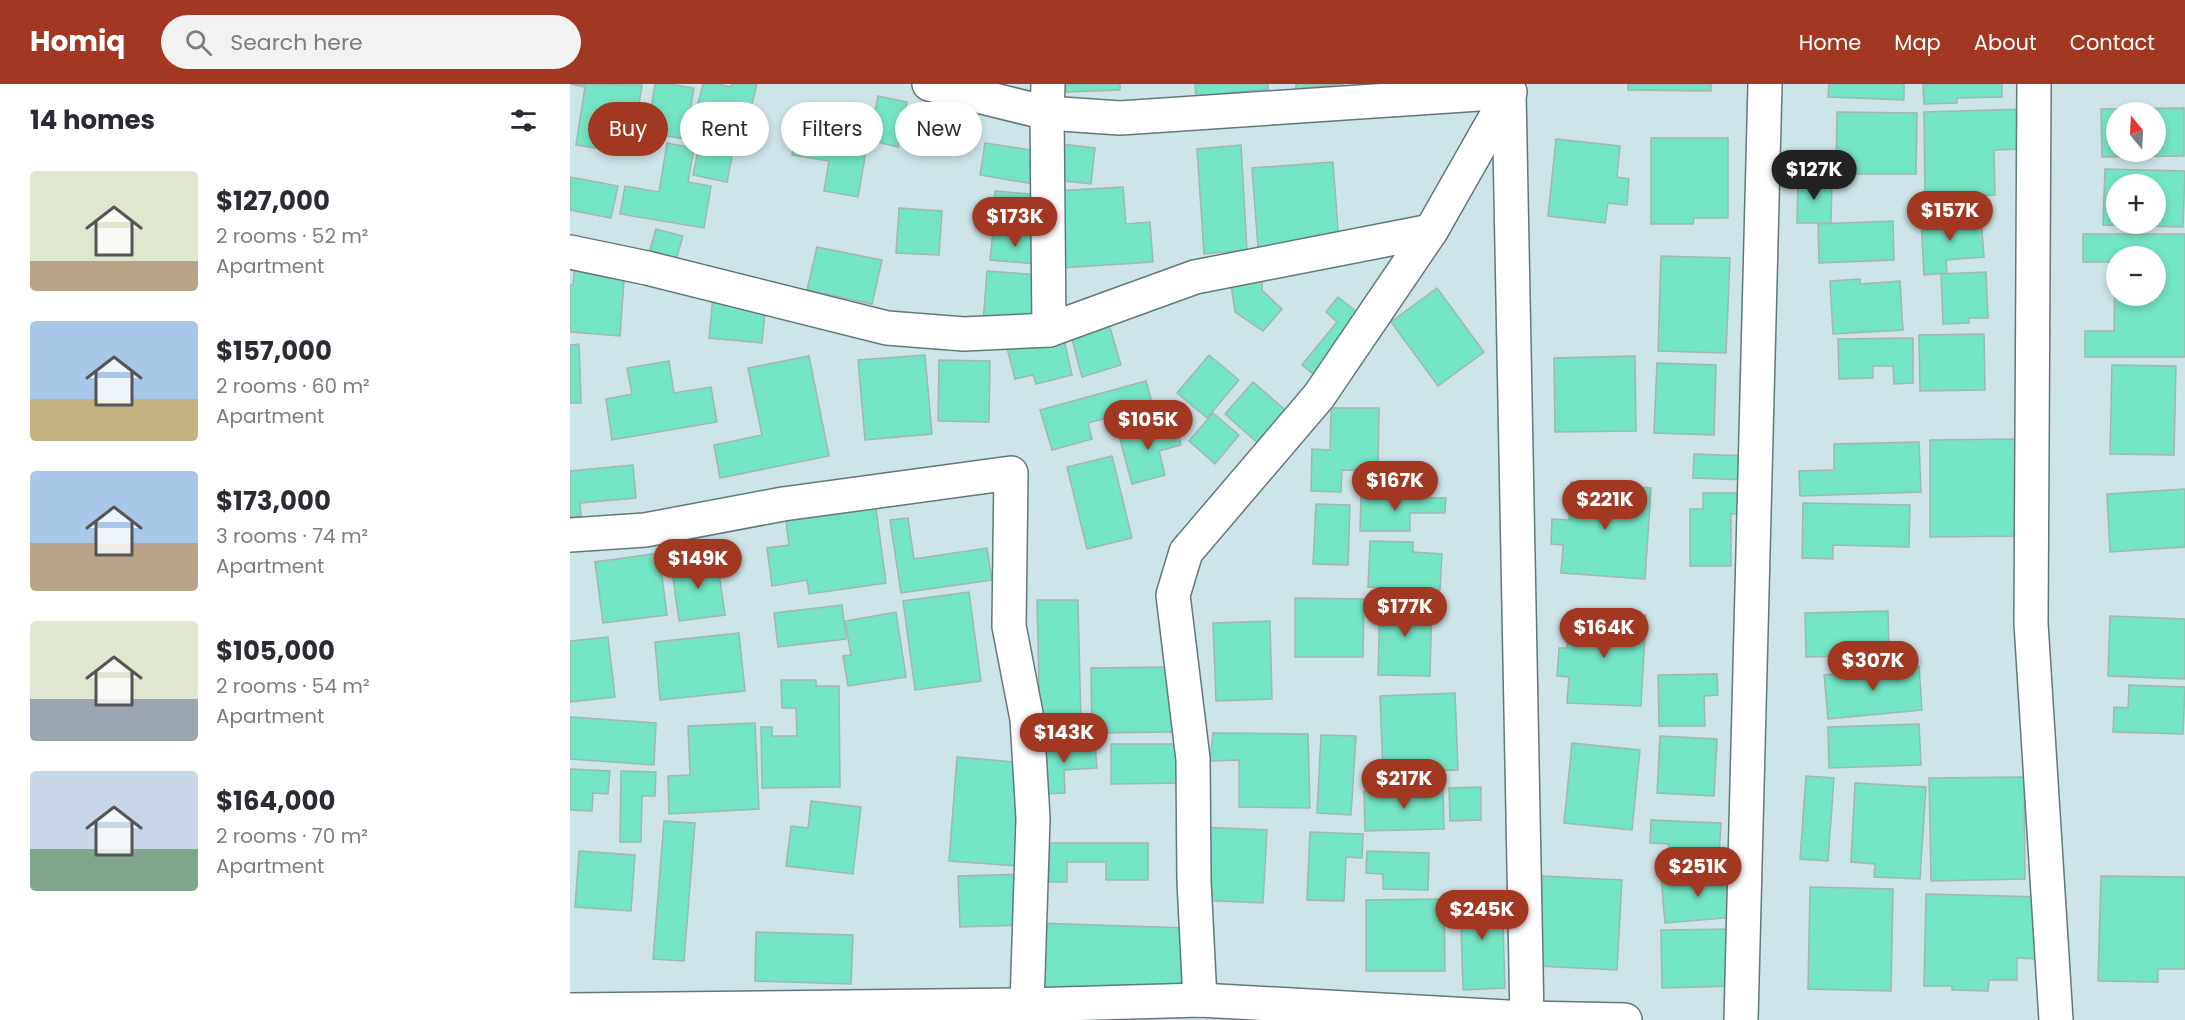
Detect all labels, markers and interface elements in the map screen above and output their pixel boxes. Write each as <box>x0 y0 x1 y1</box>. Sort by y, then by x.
search box <box>161 15 581 69</box>
text: Homiq <box>30 22 125 61</box>
icon: search <box>182 26 215 59</box>
text: Search here <box>230 27 363 58</box>
text: Home <box>1799 28 1861 57</box>
text: Map <box>1894 28 1941 57</box>
text: About <box>1974 28 2037 57</box>
text: Contact <box>2070 28 2155 57</box>
text: 14 homes <box>30 102 155 138</box>
chip: Buy <box>588 102 668 156</box>
chip: Rent <box>680 102 769 156</box>
chip: Filters <box>781 102 883 156</box>
chip: New <box>895 102 982 156</box>
north arrow <box>2106 102 2166 162</box>
map controls <box>2106 102 2166 306</box>
icon: filters <box>507 104 540 137</box>
pin: $127K <box>1772 150 1856 201</box>
text: $127K <box>1786 155 1842 183</box>
button: + <box>2106 174 2166 234</box>
text: $127,000 <box>216 183 330 219</box>
pin: $157K <box>1908 191 1992 242</box>
icon: home <box>78 195 150 267</box>
text: $157K <box>1921 196 1979 224</box>
pin: $173K <box>973 197 1057 248</box>
text: $173K <box>986 202 1044 230</box>
text: 2 rooms · 52 m² <box>216 222 368 250</box>
button: − <box>2106 246 2166 306</box>
text: Apartment <box>216 252 324 280</box>
text: $157,000 <box>216 333 332 369</box>
icon: home <box>78 345 150 417</box>
text: 2 rooms · 60 m² <box>216 372 370 400</box>
pin: $105K <box>1106 400 1190 451</box>
text: Apartment <box>216 402 324 430</box>
text: $105K <box>1118 405 1178 433</box>
pin: $167K <box>1353 461 1437 512</box>
text: $167K <box>1366 466 1424 494</box>
pin: $221K <box>1563 480 1647 531</box>
text: $173,000 <box>216 483 331 519</box>
text: $221K <box>1576 485 1634 513</box>
icon: home <box>78 495 150 567</box>
text: 3 rooms · 74 m² <box>216 522 368 550</box>
pin: $149K <box>656 539 740 590</box>
text: $149K <box>668 544 728 572</box>
text: Apartment <box>216 552 324 580</box>
pin: $177K <box>1363 587 1447 638</box>
text: $177K <box>1377 592 1433 620</box>
pin: $164K <box>1562 608 1646 659</box>
text: $164K <box>1574 613 1634 641</box>
text: $105,000 <box>216 633 335 669</box>
pin: $307K <box>1831 641 1915 692</box>
icon: home <box>78 645 150 717</box>
text: $307K <box>1842 646 1904 674</box>
text: 2 rooms · 54 m² <box>216 672 370 700</box>
text: Apartment <box>216 702 324 730</box>
pin: $143K <box>1022 713 1106 764</box>
text: $143K <box>1034 718 1094 746</box>
pin: $217K <box>1362 759 1446 810</box>
text: $217K <box>1376 764 1432 792</box>
text: $164,000 <box>216 783 335 819</box>
icon: home <box>78 795 150 867</box>
text: 2 rooms · 70 m² <box>216 822 368 850</box>
pin: $251K <box>1656 847 1740 898</box>
text: Apartment <box>216 852 324 880</box>
text: $251K <box>1668 852 1728 880</box>
pin: $245K <box>1440 890 1524 941</box>
text: $245K <box>1449 895 1515 923</box>

